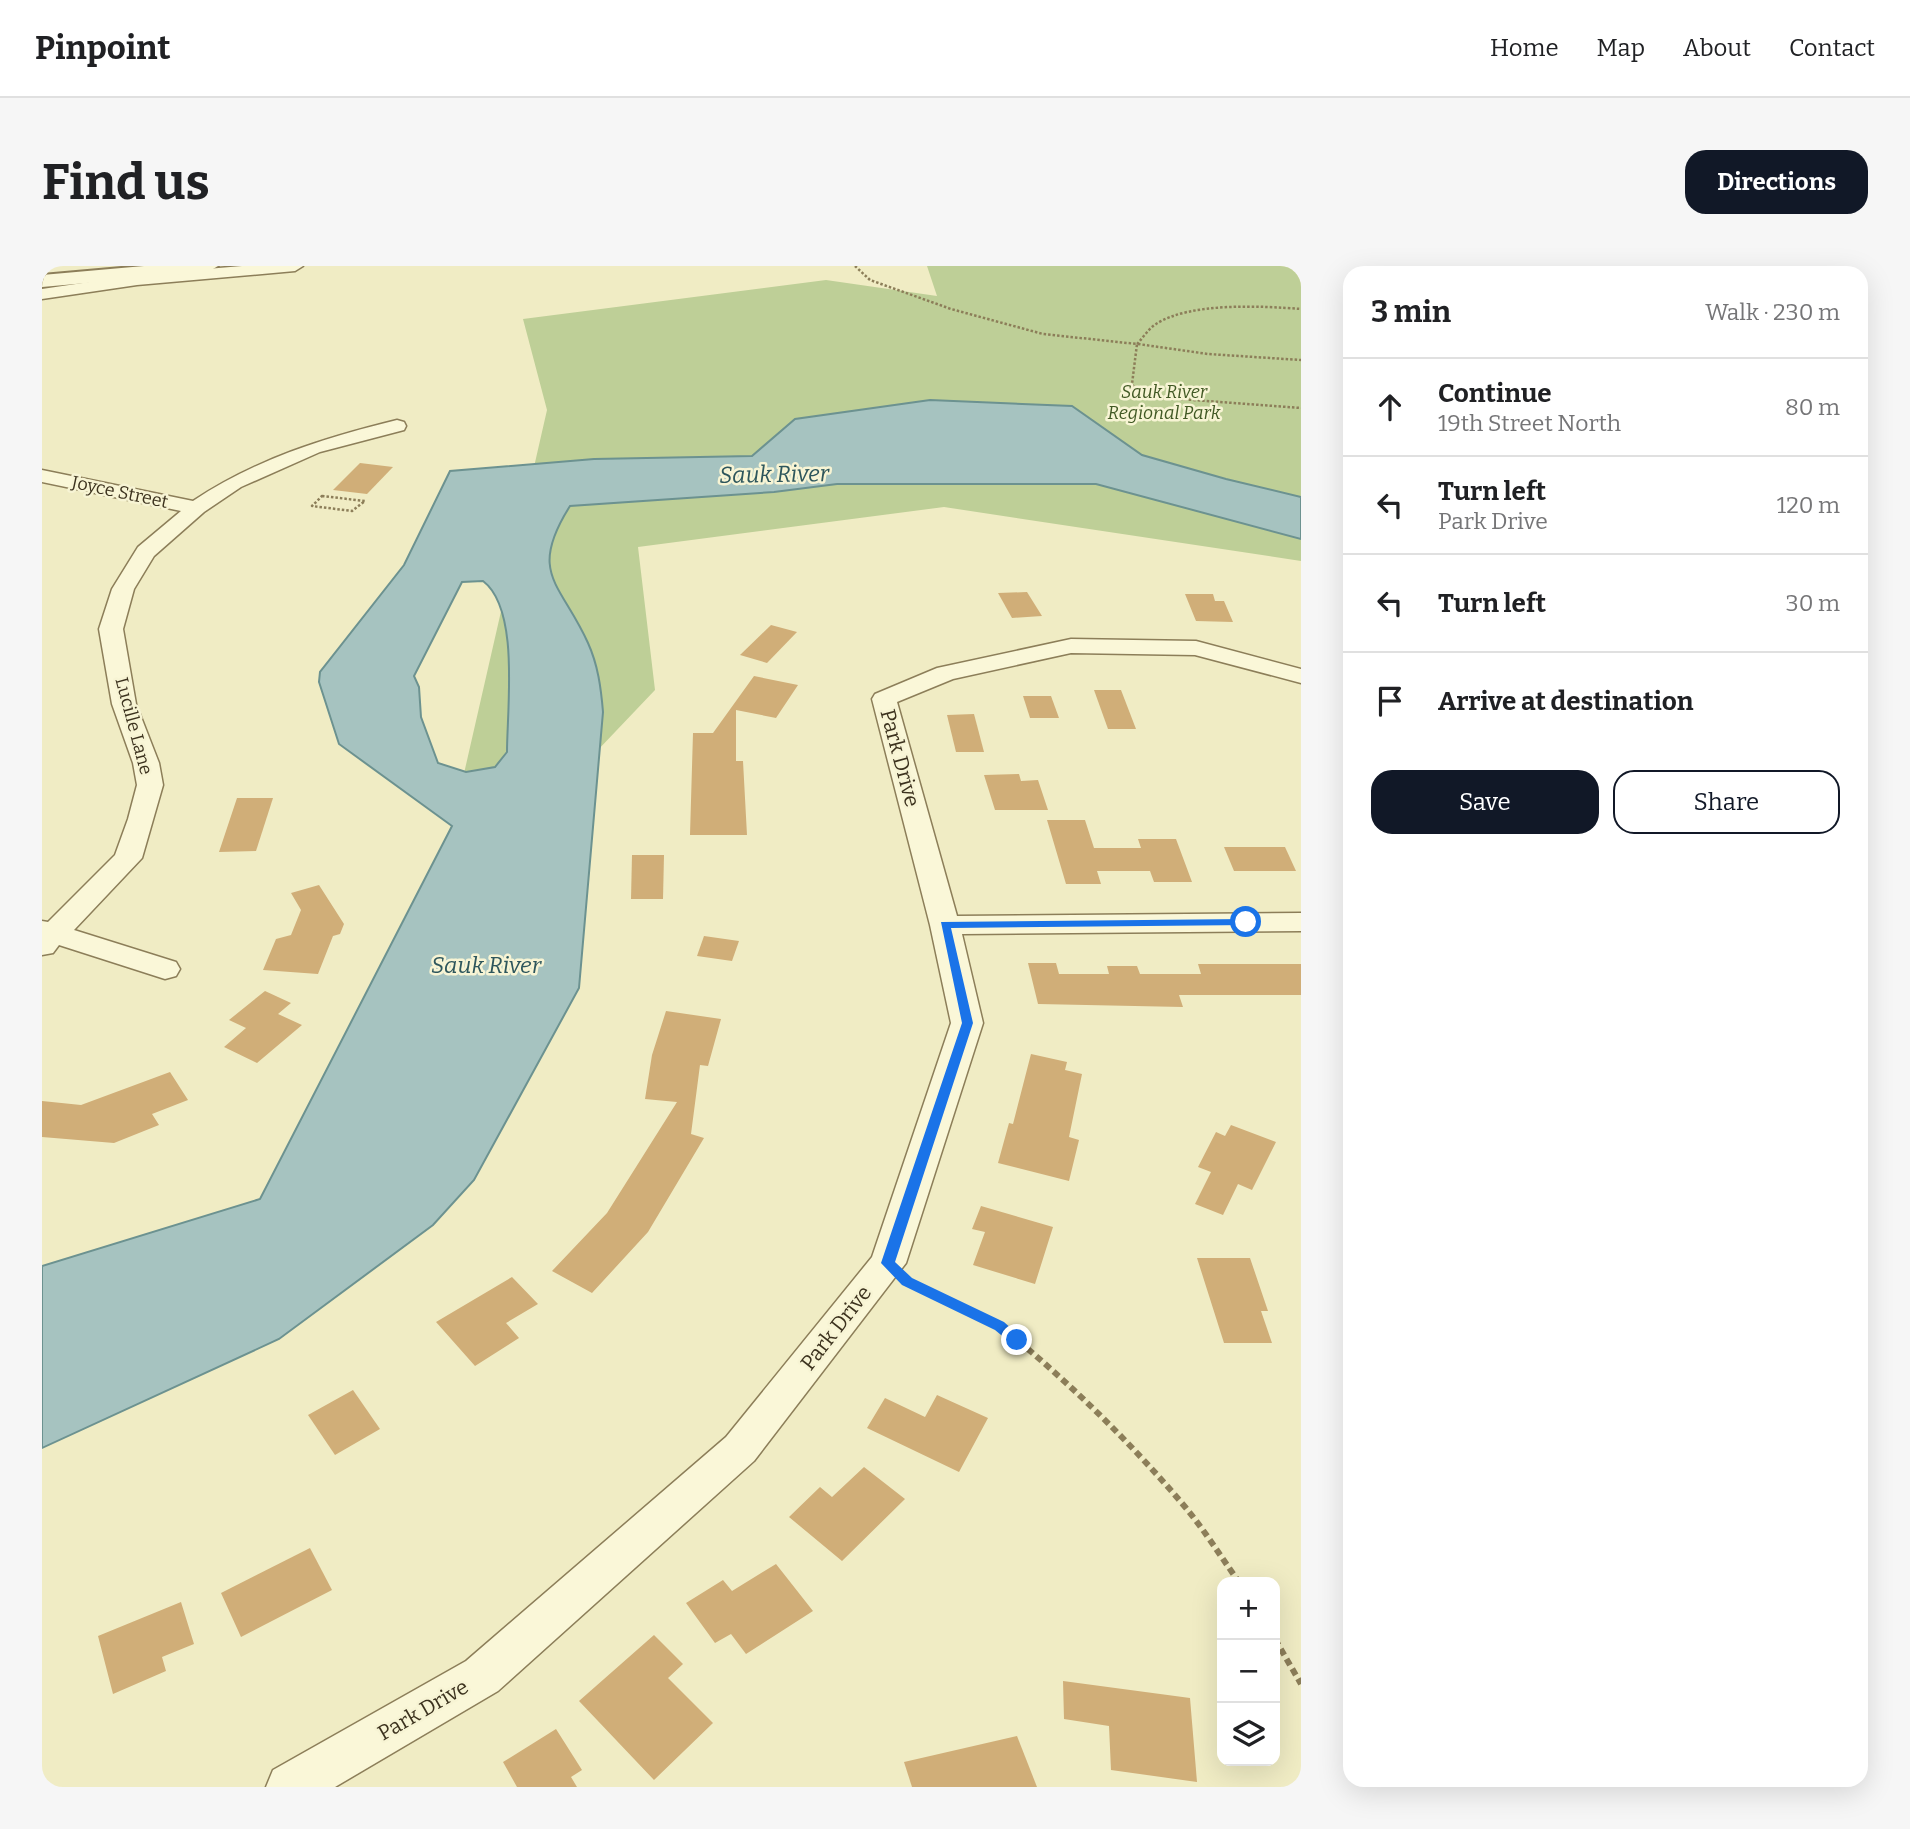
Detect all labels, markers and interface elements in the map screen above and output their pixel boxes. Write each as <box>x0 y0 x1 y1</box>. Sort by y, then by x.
text: Pinpoint <box>35 28 171 68</box>
text: Home <box>1490 34 1559 62</box>
text: Map <box>1597 34 1645 62</box>
text: About <box>1683 34 1751 62</box>
text: Contact <box>1789 34 1875 62</box>
button: Directions <box>1685 150 1868 214</box>
text: Find us <box>42 153 210 212</box>
text: 3 min <box>1371 294 1451 330</box>
text: Walk · 230 m <box>1705 298 1840 326</box>
text: Continue <box>1438 378 1552 409</box>
park label: Sauk River Regional Park <box>1108 381 1221 424</box>
icon: ahead <box>1371 388 1409 426</box>
text: 80 m <box>1785 393 1840 421</box>
text: 19th Street North <box>1438 409 1621 437</box>
water label: Sauk River <box>719 459 831 489</box>
street label: Joyce Street <box>69 471 171 513</box>
text: Turn left <box>1438 476 1546 507</box>
icon: left <box>1371 486 1409 524</box>
text: 120 m <box>1777 491 1840 519</box>
text: Park Drive <box>1438 507 1548 535</box>
icon: left <box>1371 584 1409 622</box>
text: Turn left <box>1438 588 1546 619</box>
text: 30 m <box>1786 589 1840 617</box>
street label: Lucille Lane <box>110 675 158 777</box>
icon: arrive <box>1371 682 1409 720</box>
text: Arrive at destination <box>1438 686 1693 717</box>
street label: Park Drive <box>874 706 926 810</box>
button: Save <box>1371 770 1599 834</box>
button: Share <box>1613 770 1840 834</box>
route start <box>1230 906 1261 937</box>
water label: Sauk River <box>431 951 543 979</box>
street label: Park Drive <box>795 1280 877 1376</box>
route end <box>1001 1324 1032 1355</box>
map controls <box>1217 1577 1280 1766</box>
button: + <box>1217 1577 1280 1640</box>
button: − <box>1217 1640 1280 1703</box>
street label: Park Drive <box>373 1674 473 1746</box>
button: layers <box>1217 1703 1280 1766</box>

